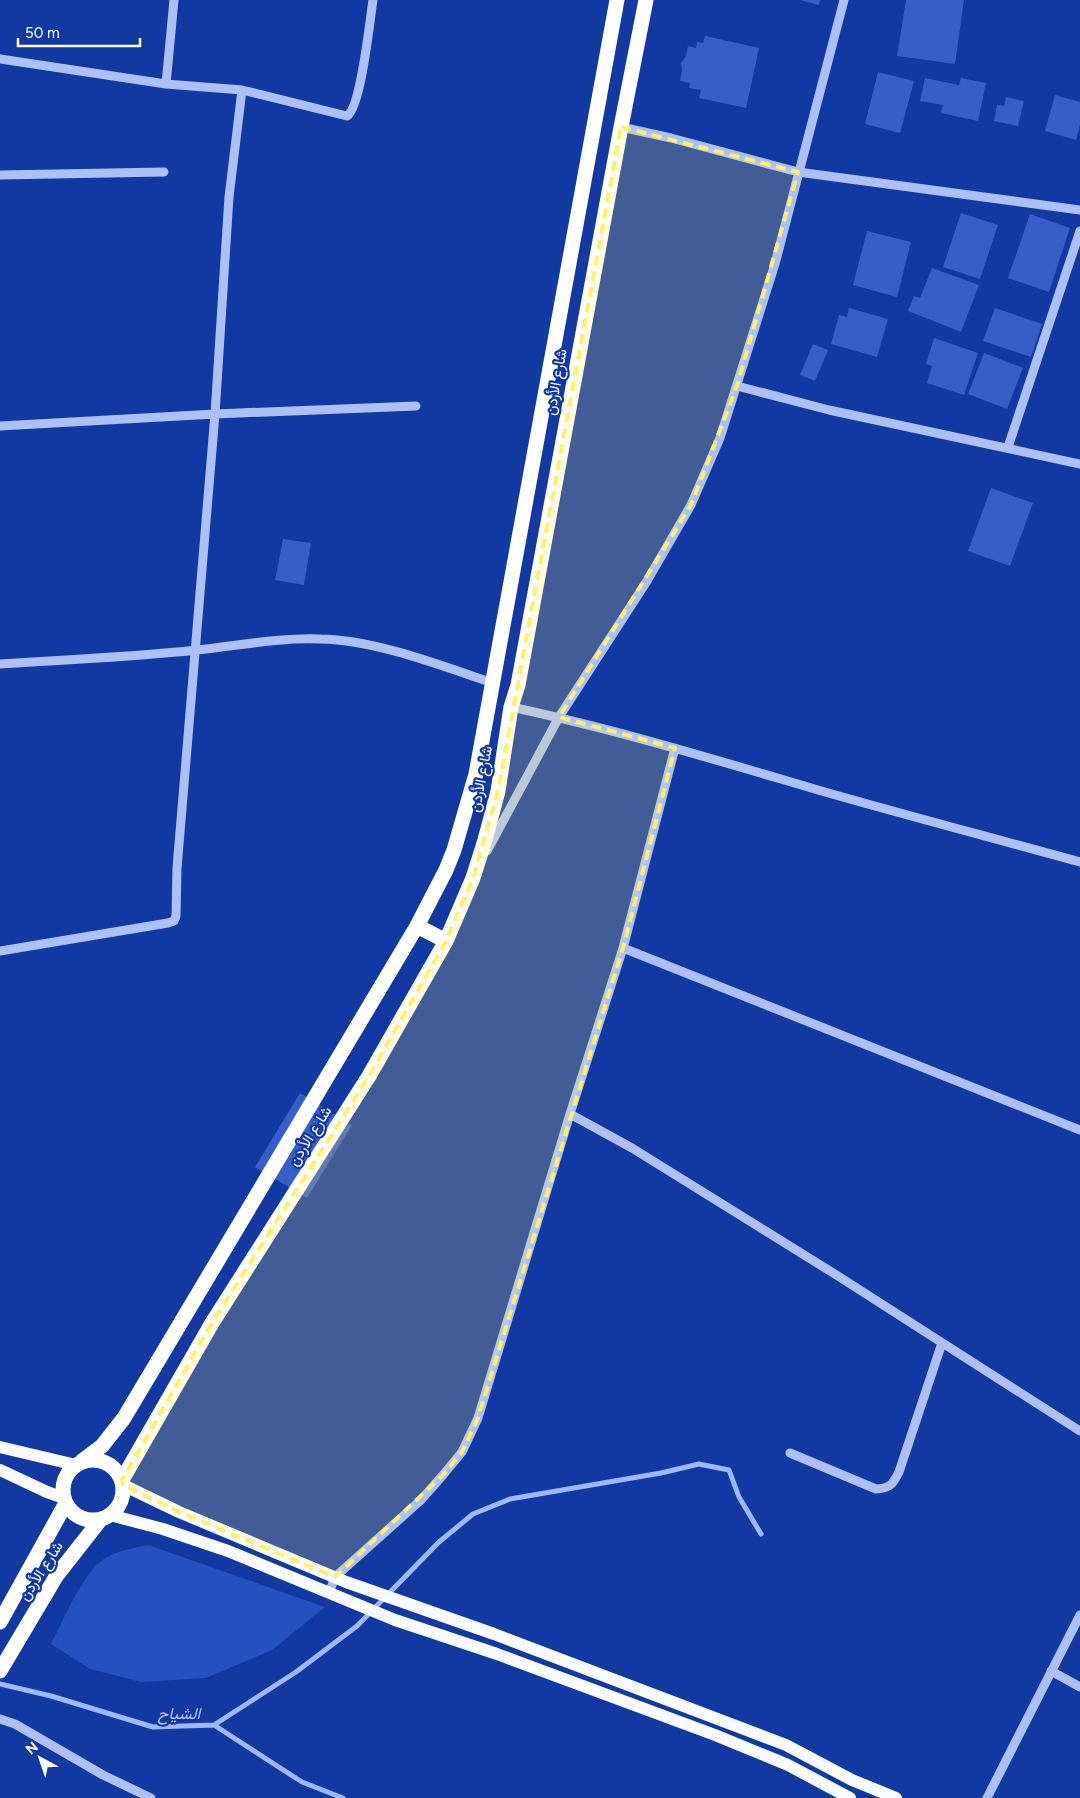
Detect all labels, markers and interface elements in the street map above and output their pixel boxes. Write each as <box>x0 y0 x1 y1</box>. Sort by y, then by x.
scale bar <box>18 15 140 47</box>
text: 50 m <box>25 24 60 42</box>
street label: شارع الأردن <box>541 347 573 417</box>
street label: شارع الأردن <box>466 744 498 814</box>
street label: شارع الأردن <box>285 1103 337 1170</box>
street label: شارع الأردن <box>15 1538 69 1605</box>
water label: الشياح <box>158 1704 203 1725</box>
north arrow <box>15 1733 65 1783</box>
text: N <box>22 1738 42 1758</box>

